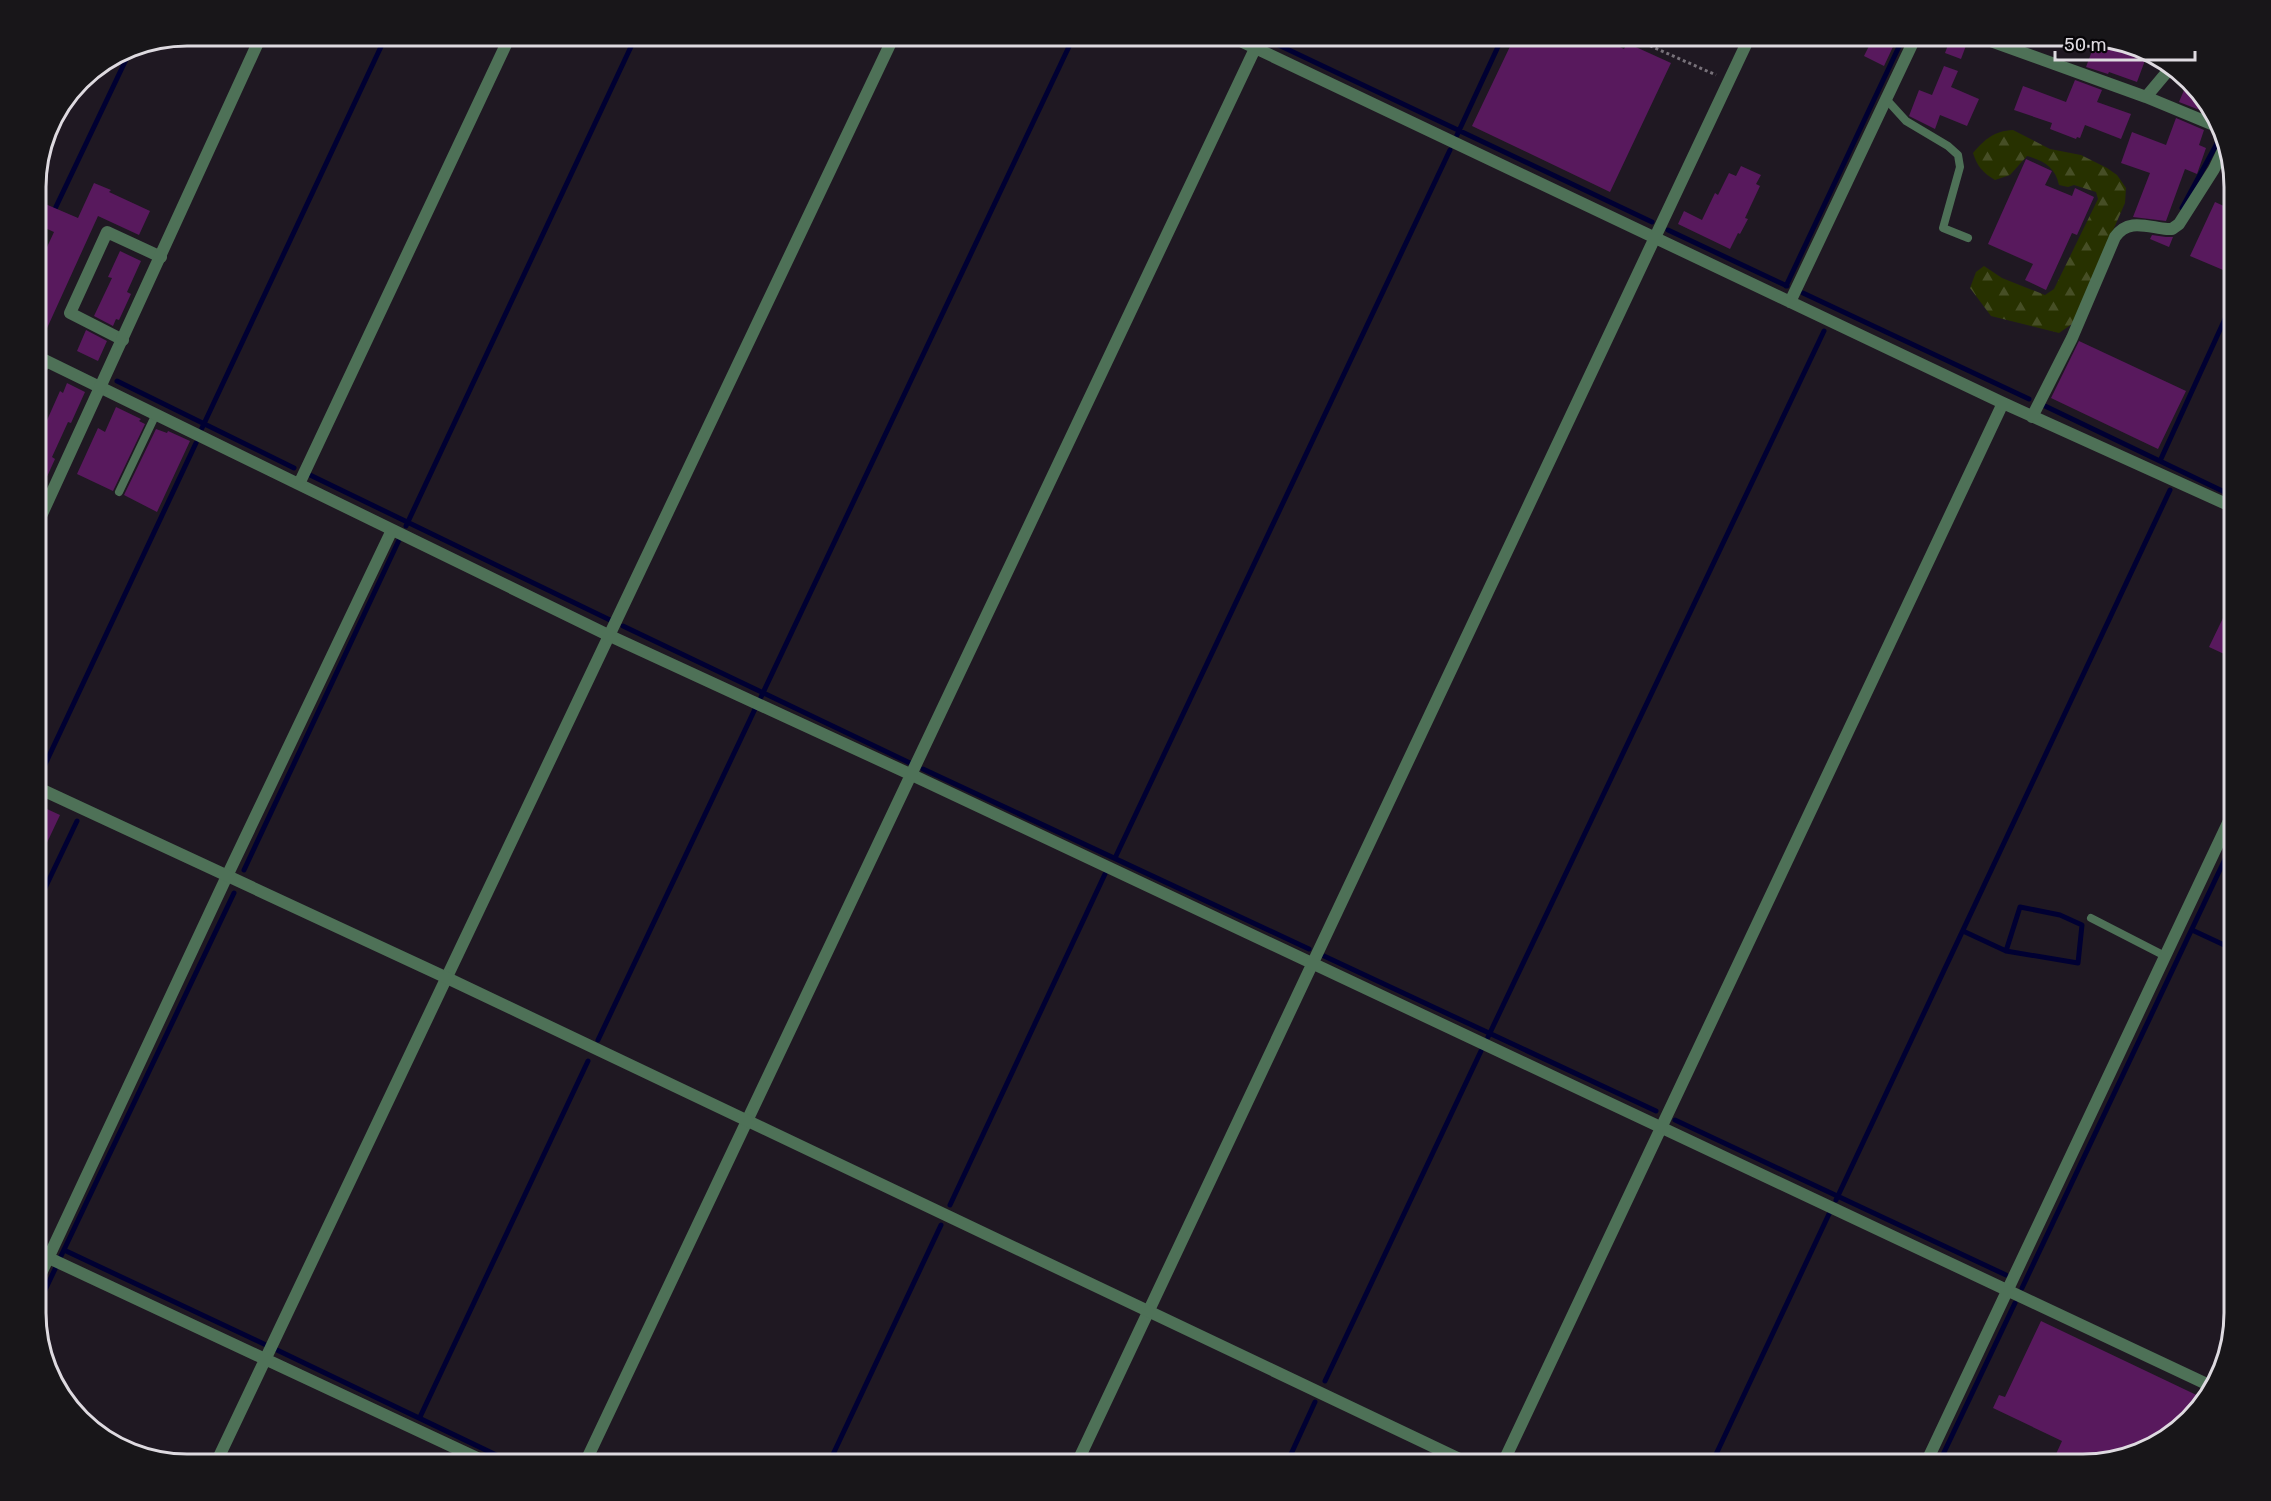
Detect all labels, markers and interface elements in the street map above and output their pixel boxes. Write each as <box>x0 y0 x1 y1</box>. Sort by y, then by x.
scale bar <box>2055 24 2194 62</box>
text: 50 m <box>2064 34 2107 56</box>

